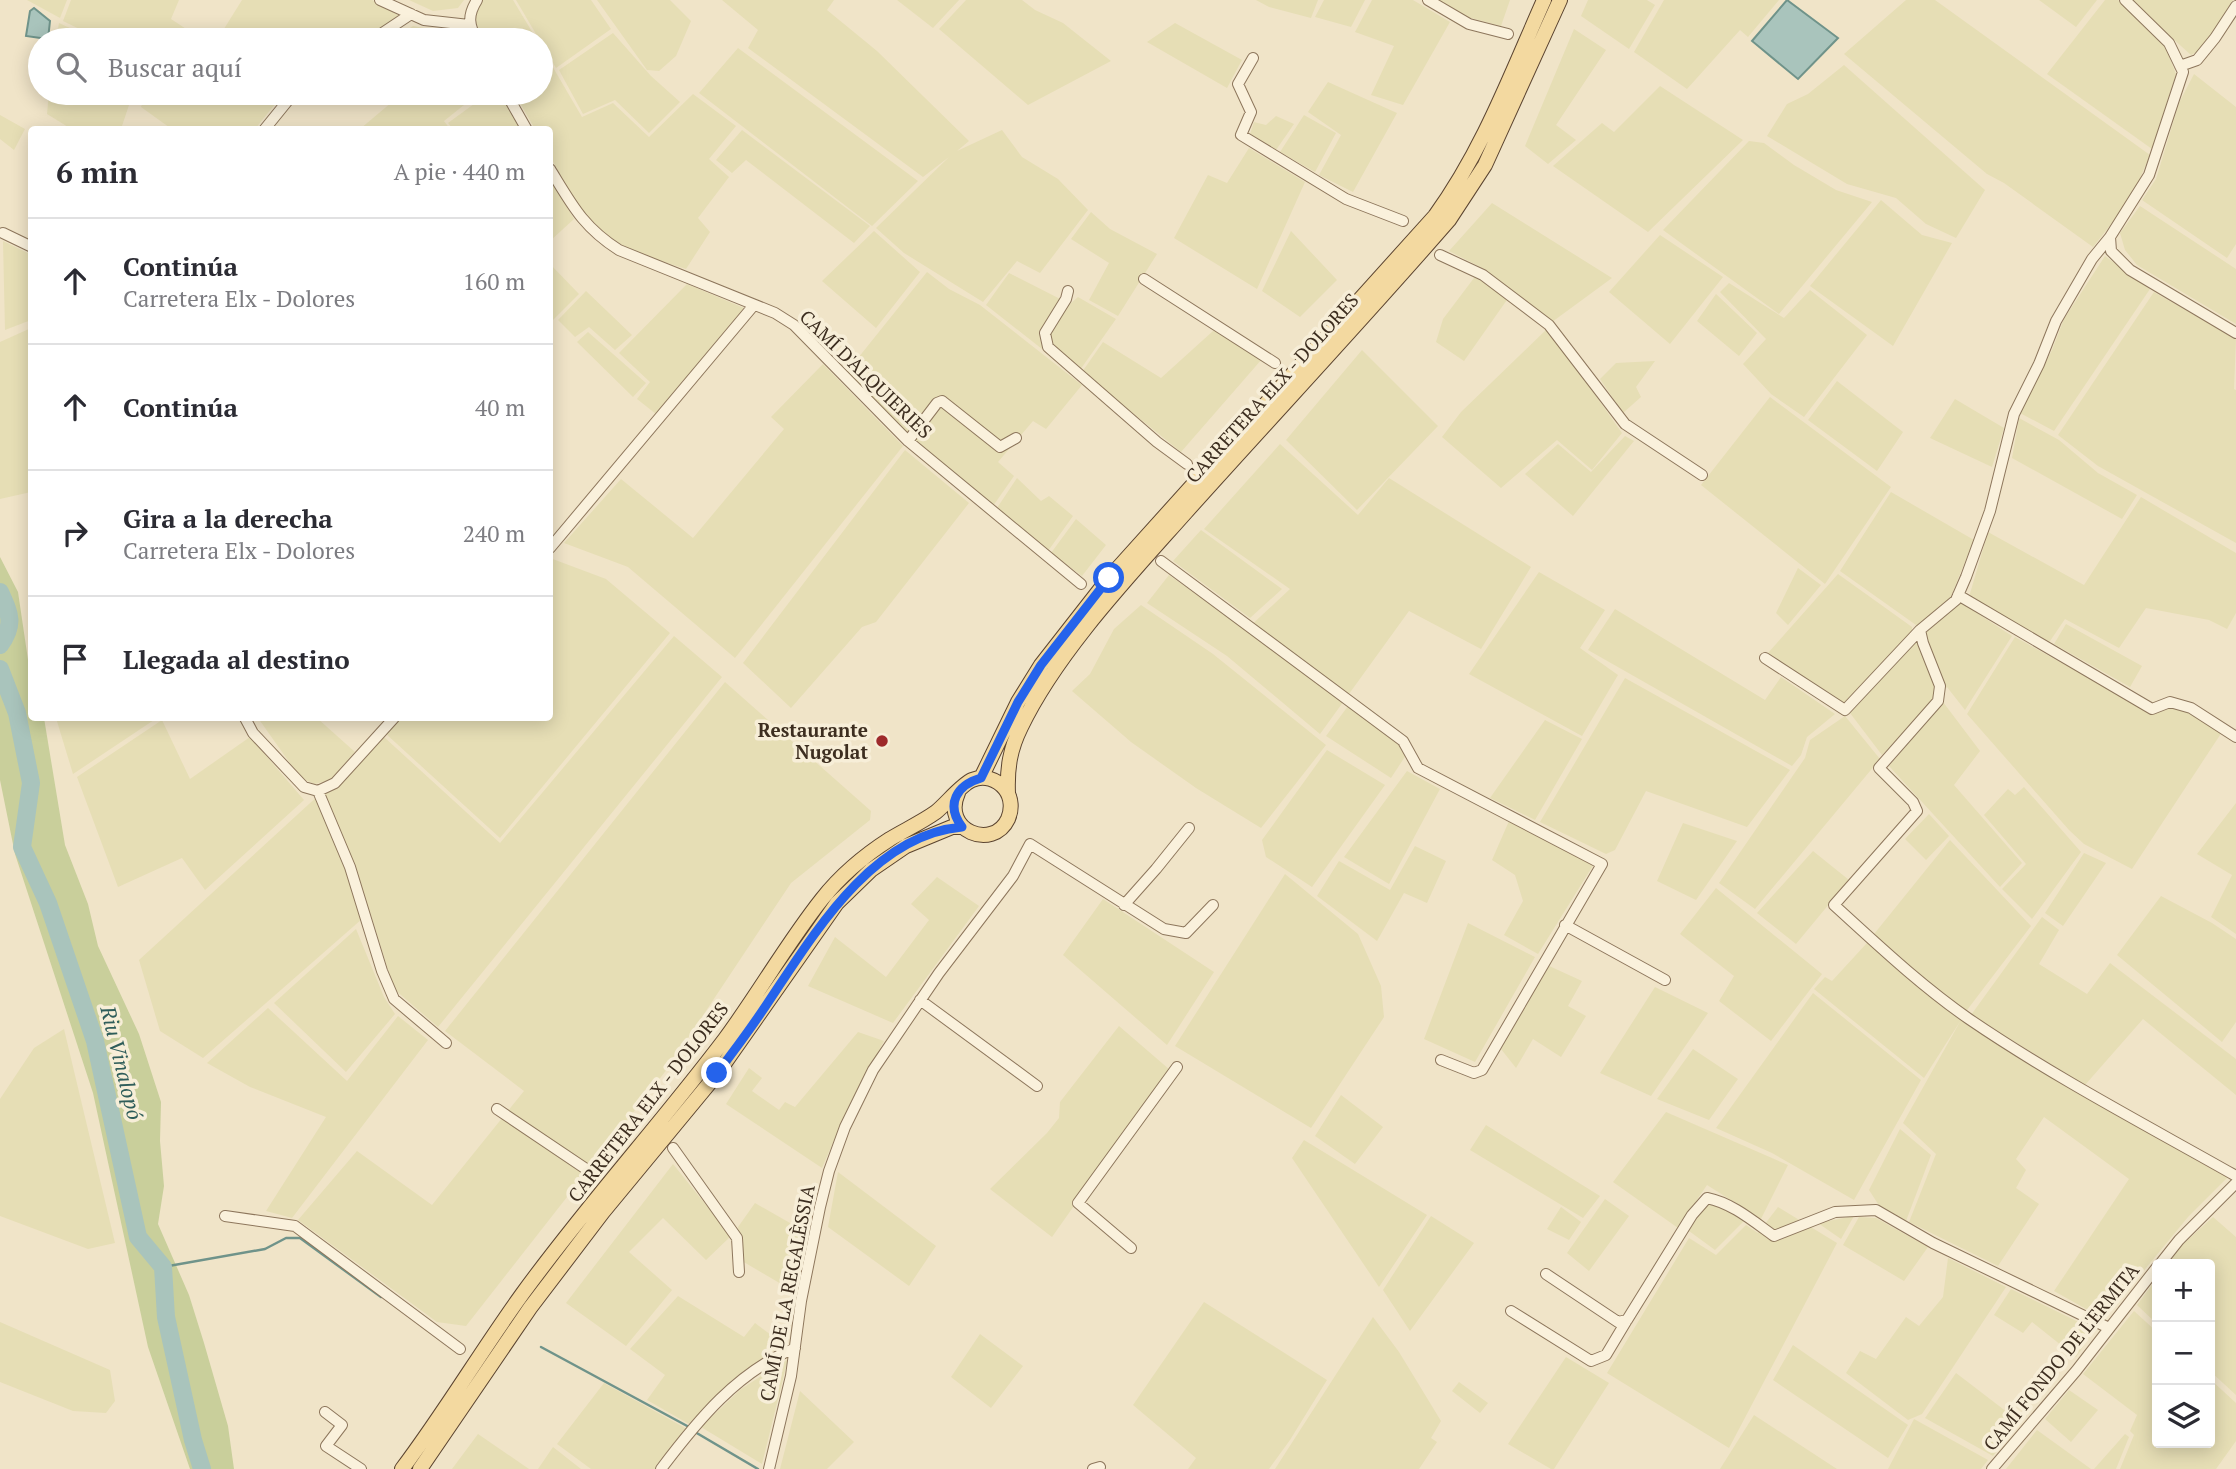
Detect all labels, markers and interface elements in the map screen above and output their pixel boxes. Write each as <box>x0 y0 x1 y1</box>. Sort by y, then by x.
search box <box>28 28 553 105</box>
icon: search <box>52 48 90 86</box>
text: Buscar aquí <box>108 50 242 84</box>
text: 6 min <box>56 152 138 192</box>
text: A pie · 440 m <box>394 156 525 187</box>
text: Continúa <box>123 249 238 283</box>
icon: ahead <box>56 262 94 300</box>
text: 160 m <box>463 266 525 297</box>
text: Carretera Elx - Dolores <box>123 283 355 314</box>
street label: CARRETERA ELX - DOLORES <box>1180 287 1364 488</box>
street label: CAMÍ D'ALQUIERIES <box>795 304 938 443</box>
icon: ahead <box>56 388 94 426</box>
text: Continúa <box>123 390 238 424</box>
text: 40 m <box>475 392 525 423</box>
text: Gira a la derecha <box>123 501 333 535</box>
icon: right <box>56 514 94 552</box>
text: 240 m <box>463 518 525 549</box>
text: Carretera Elx - Dolores <box>123 535 355 566</box>
route start <box>1093 562 1124 593</box>
icon: arrive <box>56 640 94 678</box>
text: Llegada al destino <box>123 642 350 676</box>
place label: Restaurante Nugolat <box>758 717 868 764</box>
marker: Restaurante Nugolat <box>874 733 890 749</box>
street label: CARRETERA ELX - DOLORES <box>562 997 734 1207</box>
water label: Riu Vinalopó <box>94 1002 150 1123</box>
route end <box>701 1057 732 1088</box>
street label: CAMÍ DE LA REGALÈSSIA <box>753 1182 820 1403</box>
street label: CAMÍ FONDO DE L'ERMITA <box>1977 1258 2144 1455</box>
map controls <box>2152 1259 2215 1448</box>
button: + <box>2152 1259 2215 1322</box>
button: − <box>2152 1322 2215 1385</box>
button: layers <box>2152 1385 2215 1448</box>

